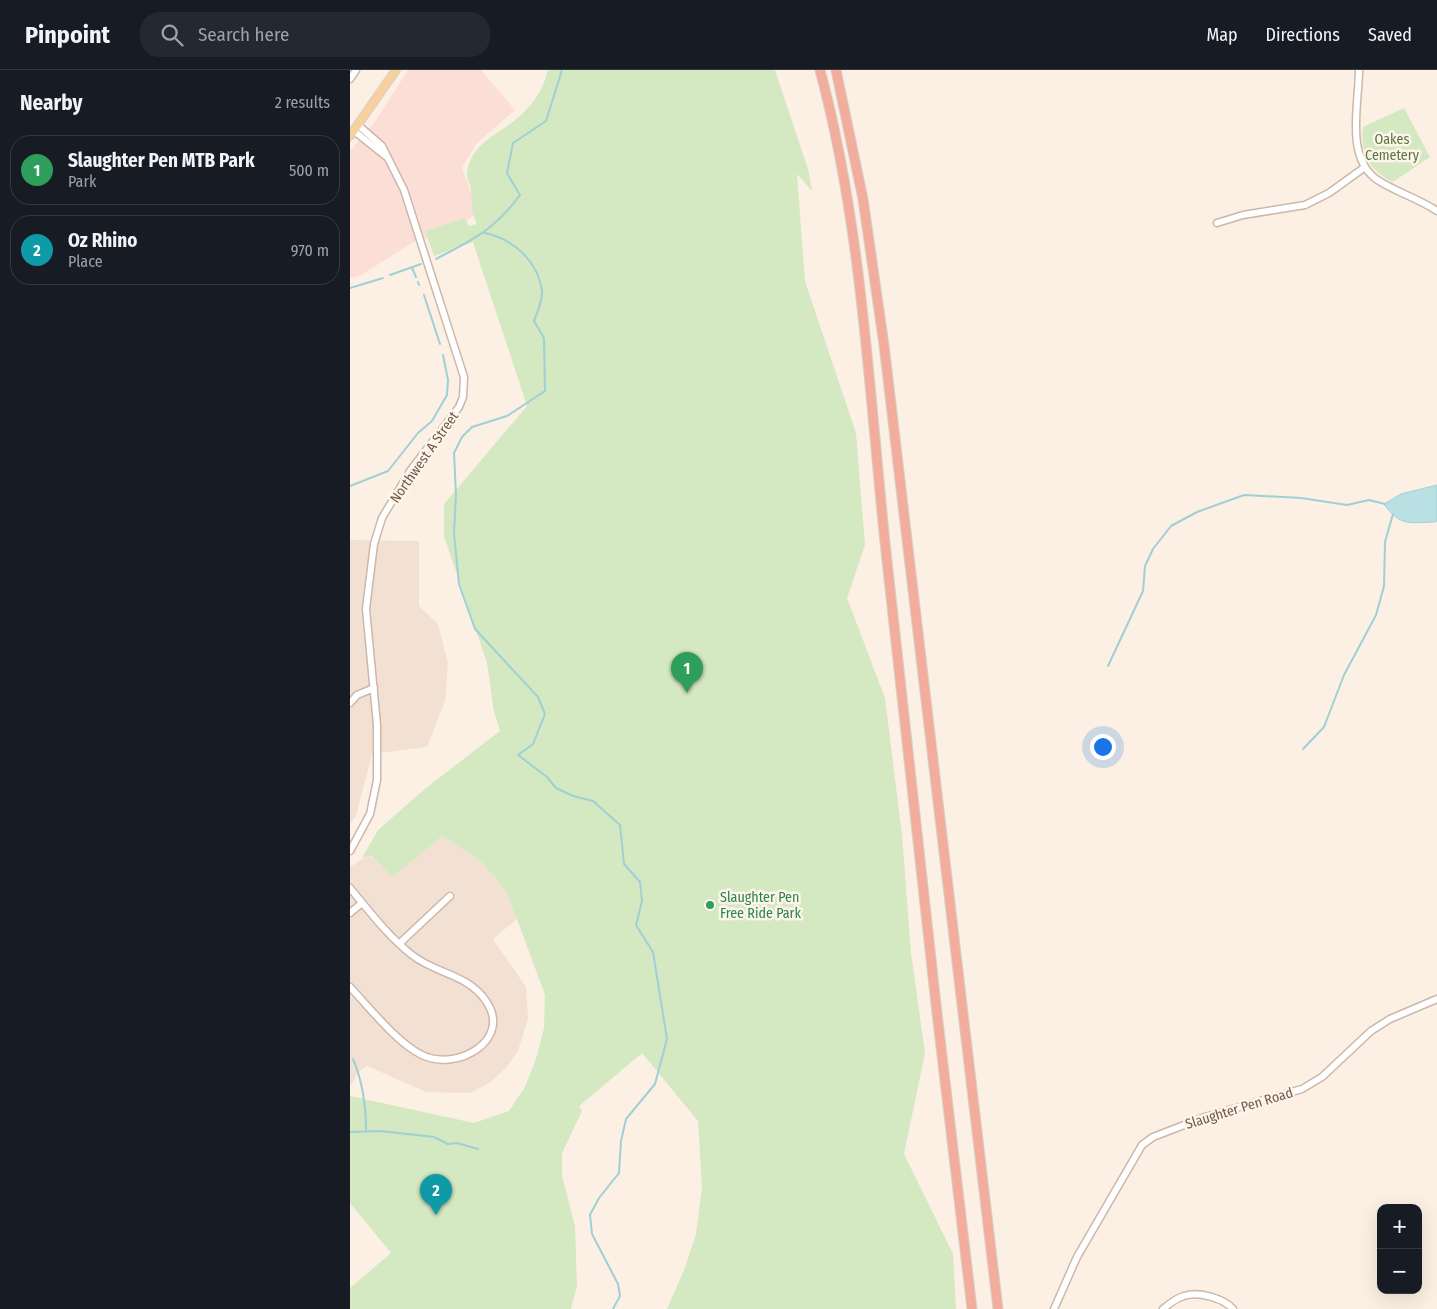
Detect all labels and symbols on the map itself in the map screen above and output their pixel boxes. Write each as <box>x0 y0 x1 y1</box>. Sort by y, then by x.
park label: Oakes Cemetery <box>1365 131 1420 164</box>
street label: Northwest A Street <box>387 408 463 506</box>
pin: 1 <box>671 652 703 693</box>
your location <box>1090 734 1116 760</box>
place label: Slaughter Pen Free Ride Park <box>720 889 801 922</box>
marker: Slaughter Pen Free Ride Park <box>704 899 716 911</box>
street label: Slaughter Pen Road <box>1183 1084 1295 1133</box>
pin: 2 <box>420 1174 452 1215</box>

